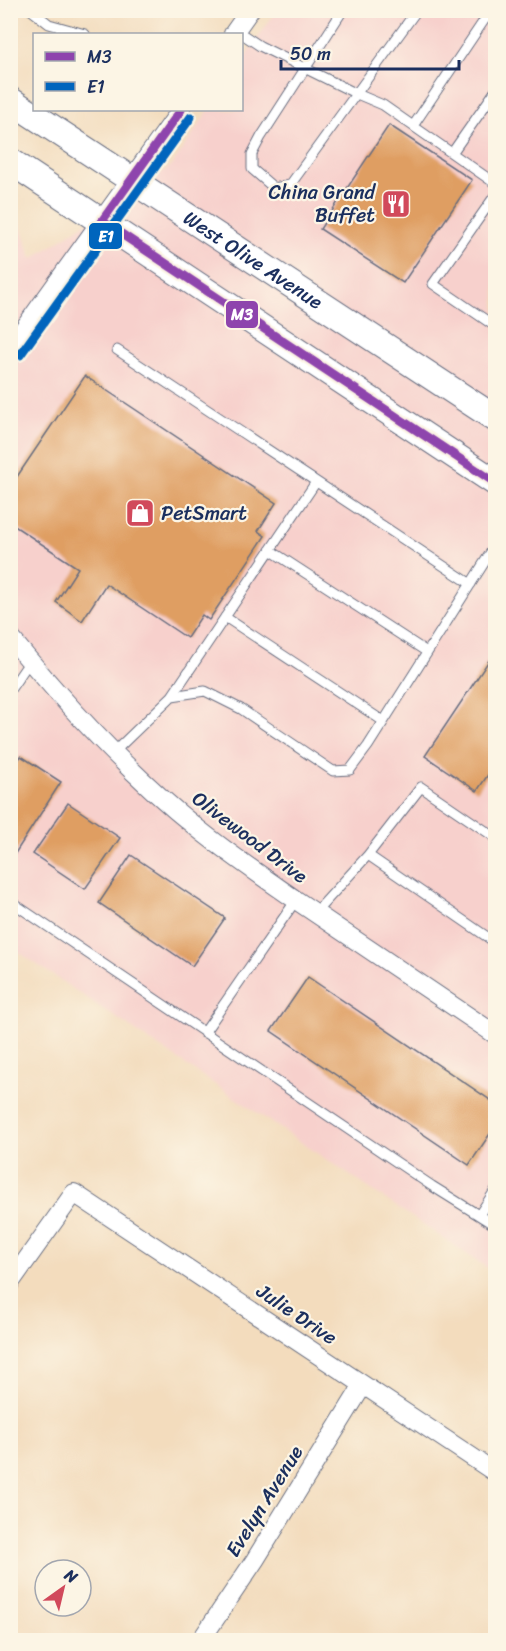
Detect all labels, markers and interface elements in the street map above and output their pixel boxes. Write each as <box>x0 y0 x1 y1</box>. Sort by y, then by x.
legend <box>33 33 243 111</box>
scale bar <box>281 33 460 71</box>
text: 50 m <box>290 38 331 70</box>
text: M3 <box>87 41 112 73</box>
text: E1 <box>87 71 105 103</box>
place label: China Grand Buffet <box>268 175 376 233</box>
restaurant icon: China Grand Buffet <box>380 188 412 220</box>
street label: West Olive Avenue <box>176 201 330 319</box>
line badge: E1 <box>88 222 123 250</box>
text: E1 <box>98 222 114 251</box>
line badge: M3 <box>225 300 259 329</box>
text: M3 <box>230 300 253 329</box>
place label: PetSmart <box>161 496 247 531</box>
shop icon: PetSmart <box>124 497 156 529</box>
street label: Olivewood Drive <box>184 782 316 893</box>
street label: Julie Drive <box>248 1274 344 1354</box>
street label: Evelyn Avenue <box>216 1438 313 1564</box>
north arrow <box>33 1558 93 1618</box>
text: N <box>58 1560 85 1592</box>

